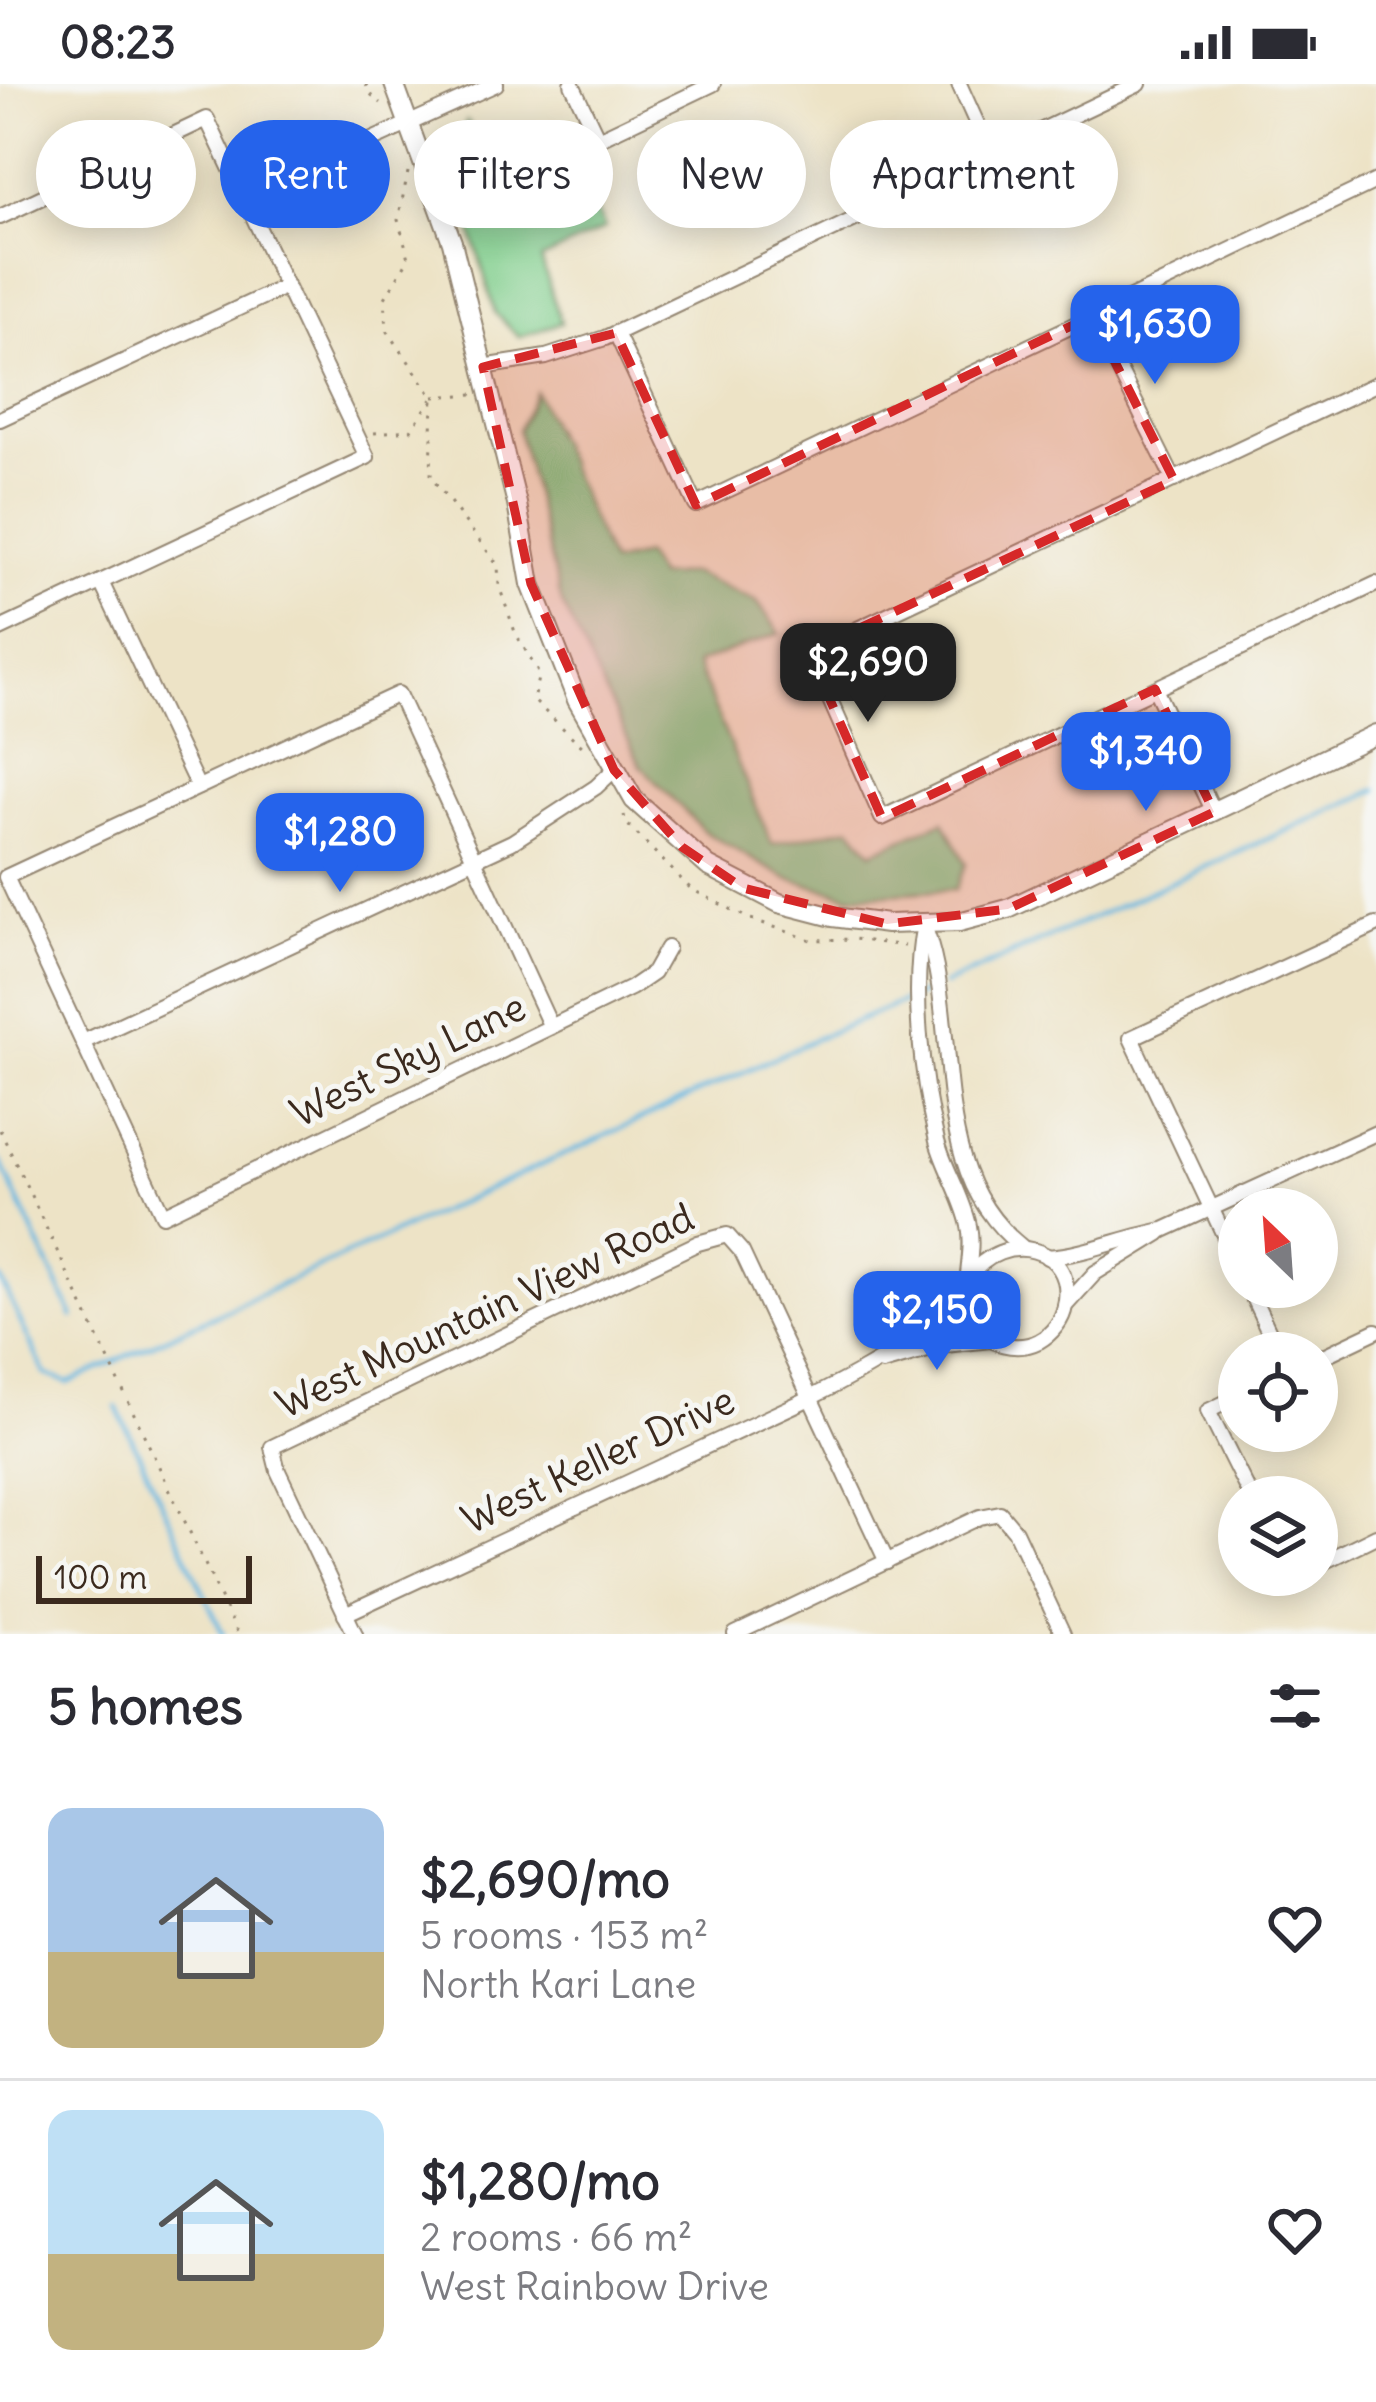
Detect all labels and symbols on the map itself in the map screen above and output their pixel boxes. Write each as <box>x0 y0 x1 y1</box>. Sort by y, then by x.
pin: $1,630 <box>1057 285 1253 387</box>
pin: $2,690 <box>770 623 966 725</box>
pin: $1,340 <box>1048 712 1244 814</box>
pin: $1,280 <box>242 793 438 895</box>
street label: West Sky Lane <box>283 982 533 1138</box>
north arrow <box>1218 1188 1338 1308</box>
street label: West Mountain View Road <box>268 1193 702 1429</box>
pin: $2,150 <box>839 1271 1035 1373</box>
street label: West Keller Drive <box>454 1375 742 1545</box>
scale bar <box>36 1550 252 1603</box>

